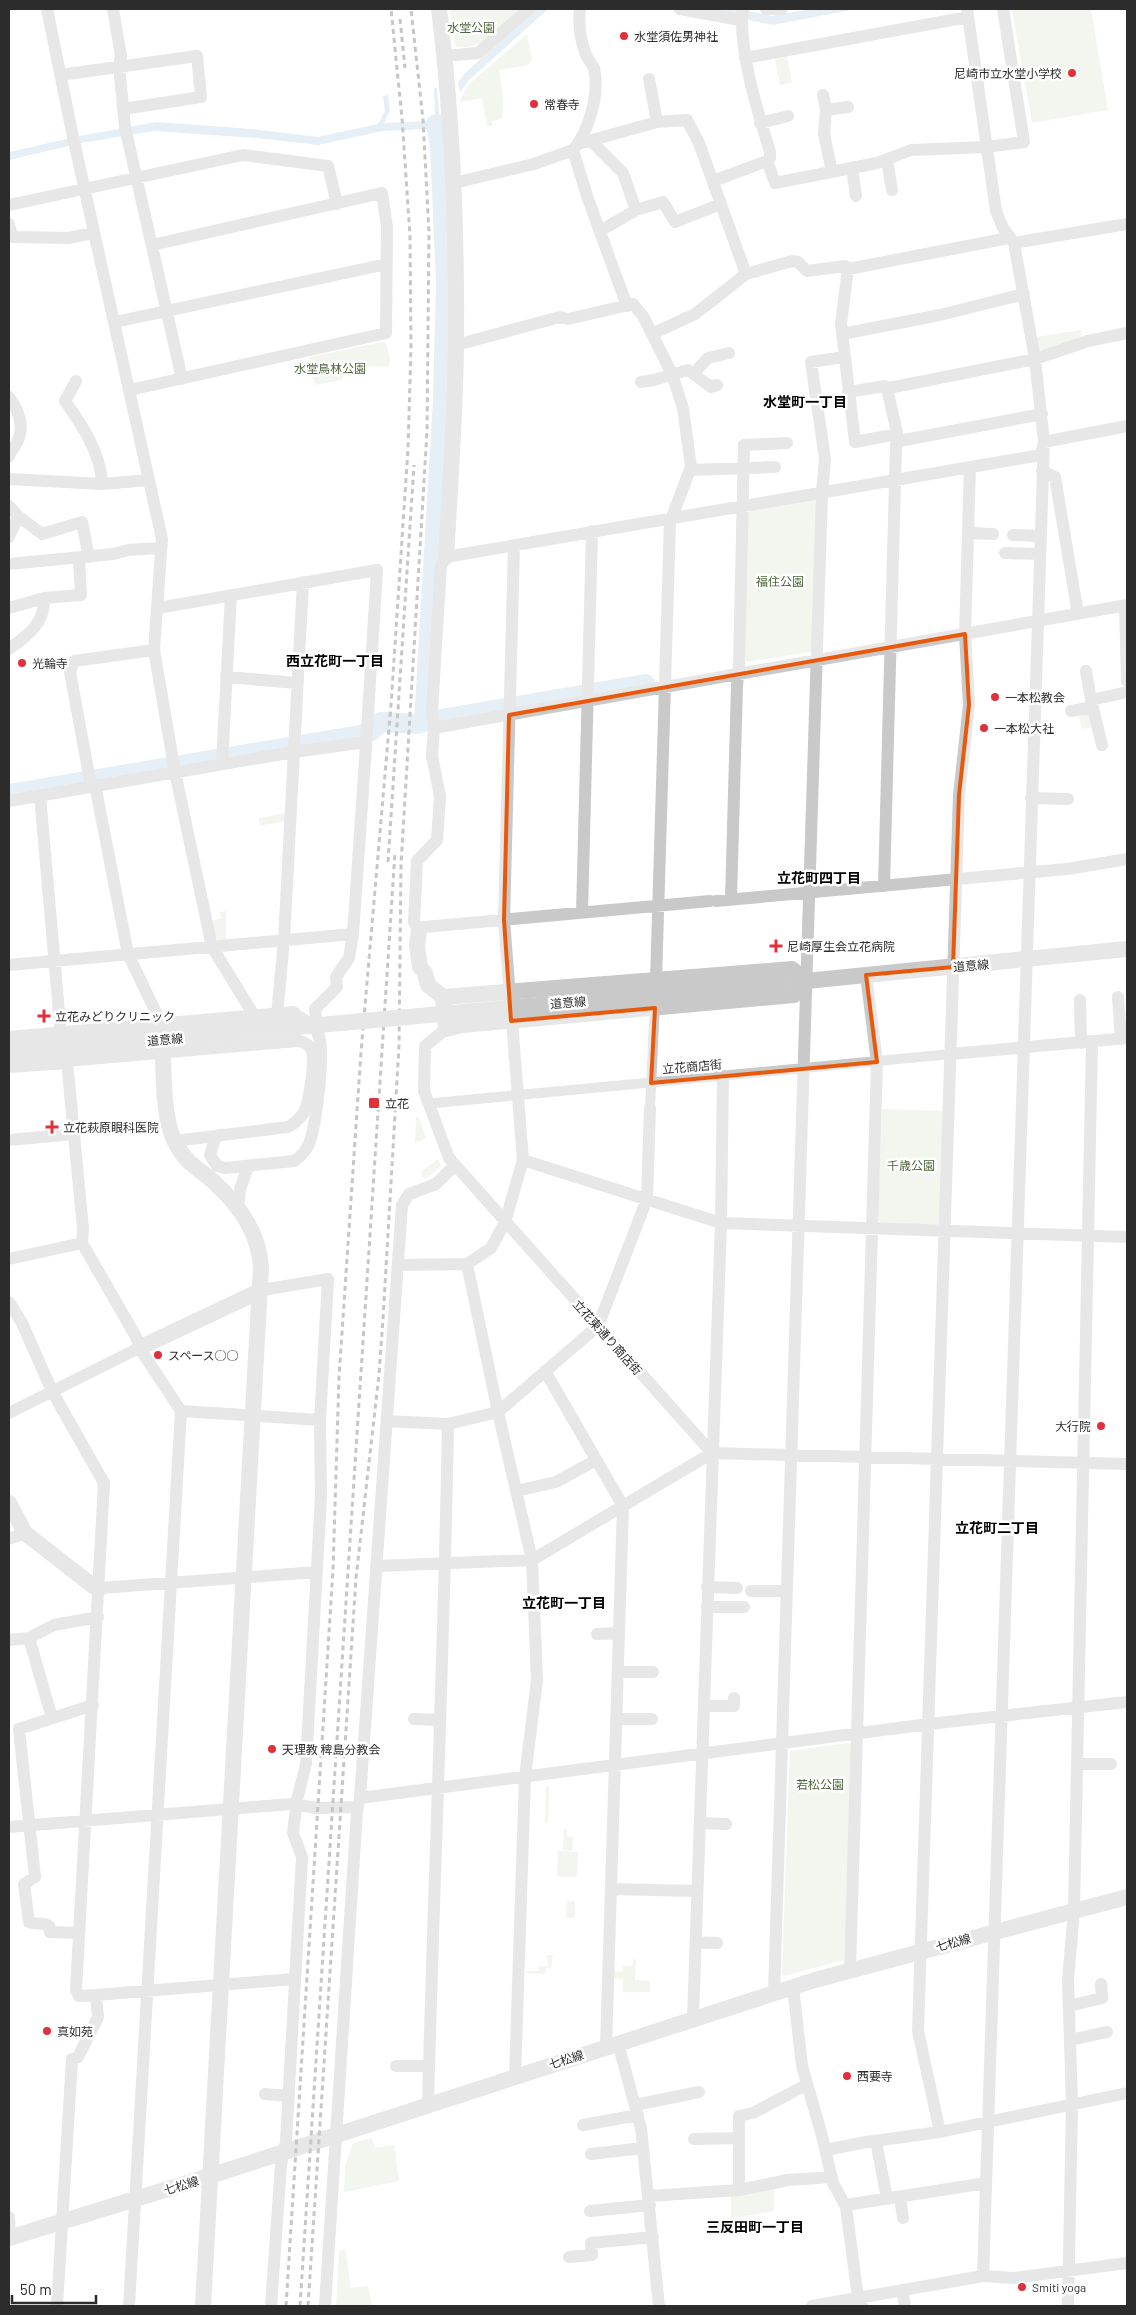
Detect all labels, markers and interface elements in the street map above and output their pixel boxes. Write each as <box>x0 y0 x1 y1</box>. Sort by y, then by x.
park label: 水堂公園 <box>447 20 495 34</box>
place label: 水堂須佐男神社 <box>634 29 718 43</box>
marker: 水堂須佐男神社 <box>618 30 630 42</box>
place label: 尼崎市立水堂小学校 <box>954 66 1062 80</box>
marker: 尼崎市立水堂小学校 <box>1066 67 1078 79</box>
place label: 常春寺 <box>544 97 580 111</box>
marker: 常春寺 <box>528 98 540 110</box>
park label: 水堂鳥林公園 <box>294 361 366 375</box>
district label: 水堂町一丁目 <box>763 393 847 410</box>
park label: 福住公園 <box>756 574 804 588</box>
district label: 西立花町一丁目 <box>286 652 384 669</box>
place label: 光輪寺 <box>32 656 68 670</box>
marker: 光輪寺 <box>16 657 28 669</box>
place label: 一本松教会 <box>1005 690 1065 704</box>
marker: 一本松教会 <box>989 691 1001 703</box>
place label: 一本松大社 <box>994 721 1054 735</box>
marker: 一本松大社 <box>978 722 990 734</box>
district label: 立花町四丁目 <box>777 869 861 886</box>
marker: 尼崎厚生会立花病院 <box>769 939 783 953</box>
place label: 尼崎厚生会立花病院 <box>787 939 895 953</box>
street label: 道意線 <box>952 956 990 974</box>
street label: 道意線 <box>549 993 587 1011</box>
marker: 立花みどりクリニック <box>37 1009 51 1023</box>
place label: 立花みどりクリニック <box>55 1009 175 1023</box>
street label: 道意線 <box>146 1030 184 1048</box>
street label: 立花商店街 <box>661 1056 723 1076</box>
marker: 立花 <box>367 1096 381 1110</box>
place label: 立花 <box>385 1096 409 1110</box>
marker: 立花萩原眼科医院 <box>45 1120 59 1134</box>
place label: 立花萩原眼科医院 <box>63 1120 159 1134</box>
park label: 千歳公園 <box>887 1158 935 1172</box>
street label: 立花東通り商店街 <box>571 1297 645 1377</box>
place label: スペース○○ <box>168 1348 239 1362</box>
marker: スペース○○ <box>152 1349 164 1361</box>
place label: 大行院 <box>1055 1419 1091 1433</box>
marker: 大行院 <box>1095 1420 1107 1432</box>
district label: 立花町二丁目 <box>955 1519 1039 1536</box>
district label: 立花町一丁目 <box>522 1594 606 1611</box>
place label: 天理教 稗島分教会 <box>282 1742 380 1756</box>
marker: 天理教 稗島分教会 <box>266 1743 278 1755</box>
park label: 若松公園 <box>796 1777 844 1791</box>
street label: 七松線 <box>934 1931 972 1953</box>
place label: 真如苑 <box>57 2024 93 2038</box>
marker: 真如苑 <box>41 2025 53 2037</box>
street label: 七松線 <box>547 2047 585 2071</box>
place label: 西要寺 <box>857 2069 893 2083</box>
marker: 西要寺 <box>841 2070 853 2082</box>
street label: 七松線 <box>162 2173 200 2197</box>
district label: 三反田町一丁目 <box>706 2218 804 2235</box>
scale bar <box>12 2272 96 2304</box>
text: 50 m <box>20 2280 52 2298</box>
place label: Smiti yoga <box>1032 2280 1086 2294</box>
marker: Smiti yoga <box>1016 2281 1028 2293</box>

